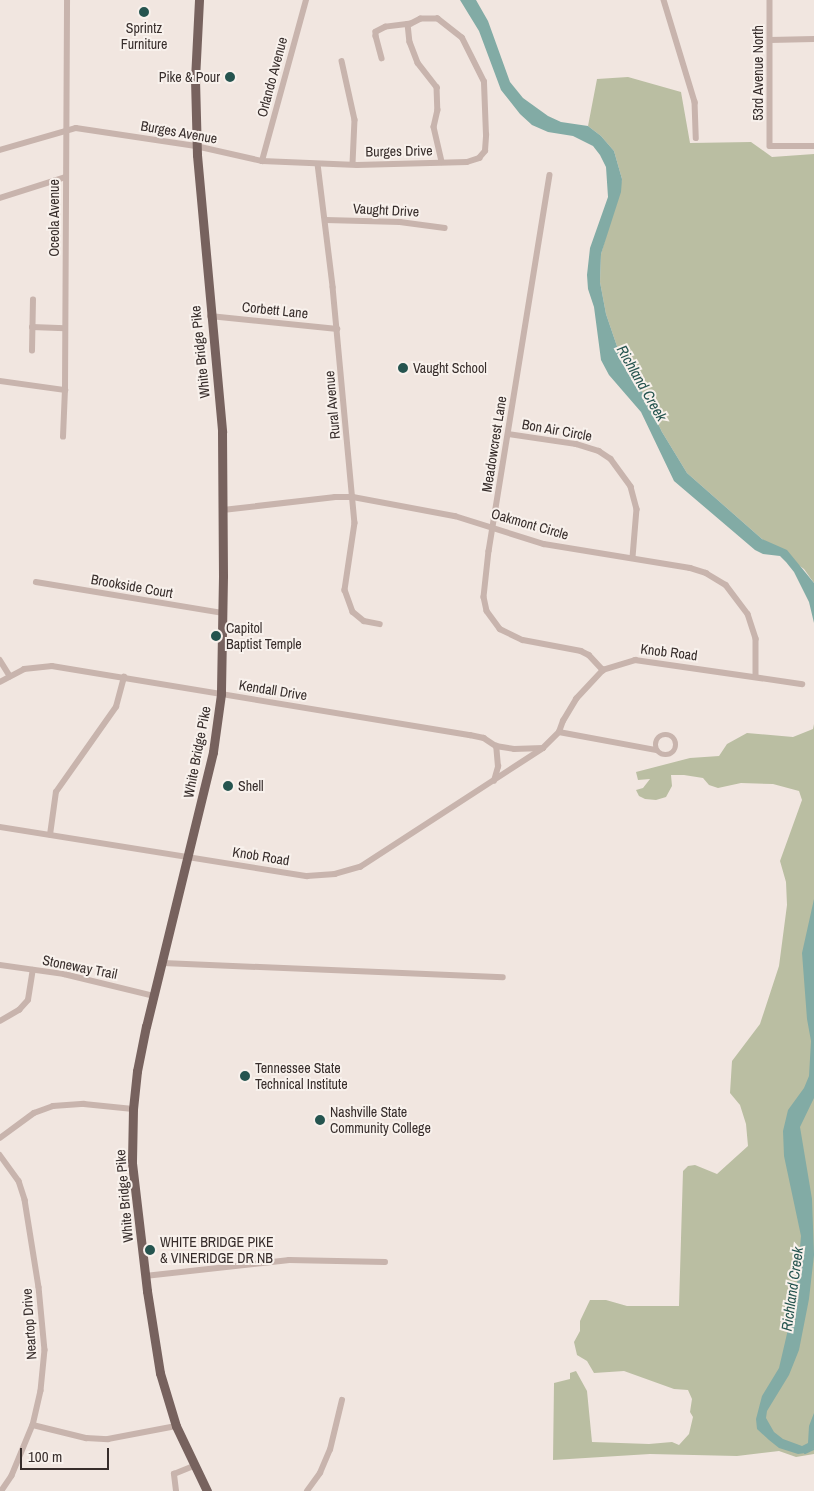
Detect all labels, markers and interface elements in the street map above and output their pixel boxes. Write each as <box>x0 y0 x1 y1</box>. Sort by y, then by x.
marker: Sprintz Furniture <box>138 6 150 18</box>
place label: Sprintz Furniture <box>121 20 167 52</box>
street label: 53rd Avenue North <box>750 25 766 121</box>
street label: Orlando Avenue <box>253 35 291 119</box>
place label: Pike & Pour <box>159 69 220 85</box>
marker: Pike & Pour <box>224 71 236 83</box>
street label: Burges Avenue <box>139 117 219 147</box>
street label: Burges Drive <box>365 142 433 160</box>
street label: Oceola Avenue <box>46 179 62 257</box>
street label: Vaught Drive <box>353 200 419 220</box>
street label: Corbett Lane <box>241 298 309 322</box>
street label: White Bridge Pike <box>187 305 213 399</box>
water label: Richland Creek <box>613 342 671 424</box>
place label: Vaught School <box>413 360 487 376</box>
marker: Vaught School <box>397 362 409 374</box>
street label: Rural Avenue <box>321 370 343 440</box>
street label: Meadowcrest Lane <box>478 395 510 493</box>
street label: Bon Air Circle <box>520 416 594 444</box>
street label: Oakmont Circle <box>489 505 571 543</box>
street label: Brookside Court <box>90 571 174 601</box>
place label: Capitol Baptist Temple <box>226 620 302 652</box>
marker: Capitol Baptist Temple <box>210 630 222 642</box>
street label: Knob Road <box>639 640 699 664</box>
street label: Kendall Drive <box>238 676 308 704</box>
street label: White Bridge Pike <box>180 705 214 799</box>
place label: Shell <box>238 778 264 794</box>
marker: Shell <box>222 780 234 792</box>
street label: Knob Road <box>231 843 291 869</box>
street label: Stoneway Trail <box>41 951 119 983</box>
place label: Tennessee State Technical Institute <box>255 1060 348 1092</box>
marker: Tennessee State Technical Institute <box>239 1070 251 1082</box>
place label: Nashville State Community College <box>330 1104 431 1136</box>
marker: Nashville State Community College <box>314 1114 326 1126</box>
street label: White Bridge Pike <box>112 1149 136 1243</box>
place label: WHITE BRIDGE PIKE & VINERIDGE DR NB <box>160 1234 274 1266</box>
marker: WHITE BRIDGE PIKE & VINERIDGE DR NB <box>144 1244 156 1256</box>
water label: Richland Creek <box>777 1246 807 1332</box>
street label: Neartop Drive <box>18 1288 40 1360</box>
scale bar <box>22 1438 111 1470</box>
text: 100 m <box>28 1446 62 1467</box>

